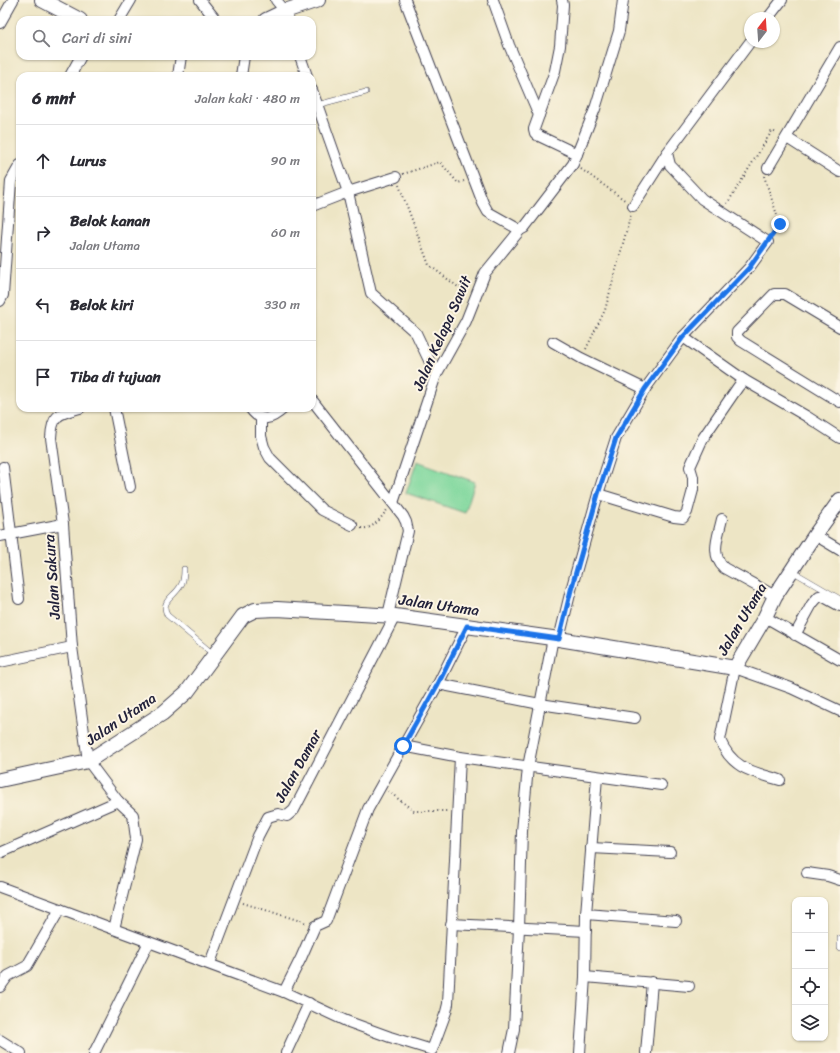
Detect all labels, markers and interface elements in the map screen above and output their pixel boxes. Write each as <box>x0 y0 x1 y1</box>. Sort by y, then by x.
north arrow <box>744 12 780 48</box>
search box <box>16 16 316 60</box>
text: Cari di sini <box>62 25 132 51</box>
icon: search <box>30 27 52 49</box>
text: 6 mnt <box>32 83 75 113</box>
text: Jalan kaki · 480 m <box>195 87 300 110</box>
text: Lurus <box>70 148 106 174</box>
text: 90 m <box>270 149 300 172</box>
icon: ahead <box>32 150 54 172</box>
text: Belok kanan <box>70 208 150 234</box>
route end <box>771 215 789 233</box>
text: 60 m <box>271 221 300 244</box>
icon: right <box>32 222 54 244</box>
text: Jalan Utama <box>70 234 140 257</box>
street label: Jalan Kelapa Sawit <box>405 270 479 396</box>
text: Belok kiri <box>70 292 133 318</box>
text: 330 m <box>264 293 300 316</box>
icon: left <box>32 294 54 316</box>
text: Tiba di tujuan <box>70 364 161 390</box>
icon: arrive <box>32 366 54 388</box>
street label: Jalan Sakura <box>36 533 68 621</box>
street label: Jalan Utama <box>710 577 774 661</box>
street label: Jalan Utama <box>396 586 481 624</box>
street label: Jalan Utama <box>79 685 162 753</box>
street label: Jalan Damar <box>267 724 329 808</box>
route start <box>394 737 412 755</box>
map controls <box>792 897 828 1041</box>
button: + <box>792 897 828 933</box>
button: − <box>792 933 828 969</box>
button: locate <box>792 969 828 1005</box>
button: layers <box>792 1005 828 1041</box>

